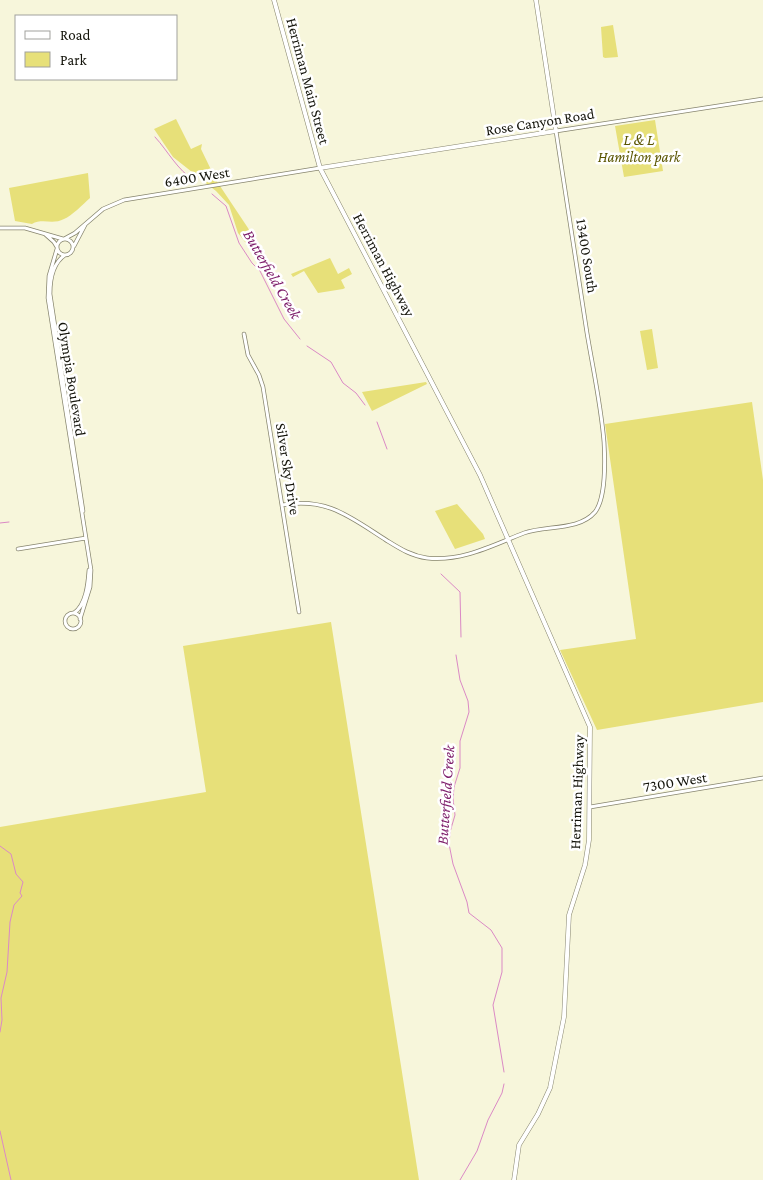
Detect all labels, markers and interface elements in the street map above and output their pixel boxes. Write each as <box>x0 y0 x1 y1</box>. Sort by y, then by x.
legend <box>15 15 178 80</box>
street label: Herriman Main Street <box>283 16 333 147</box>
text: Road <box>60 27 91 43</box>
text: Park <box>60 52 87 68</box>
street label: Rose Canyon Road <box>484 105 596 140</box>
park label: L & L Hamilton park <box>598 132 682 166</box>
street label: 6400 West <box>163 164 232 190</box>
street label: Herriman Highway <box>349 211 418 320</box>
street label: 13400 South <box>573 218 601 294</box>
water label: Butterfield Creek <box>239 227 305 323</box>
street label: Olympia Boulevard <box>54 321 89 437</box>
street label: Silver Sky Drive <box>272 422 303 517</box>
street label: Herriman Highway <box>567 734 588 850</box>
water label: Butterfield Creek <box>434 744 459 846</box>
street label: 7300 West <box>642 769 709 795</box>

